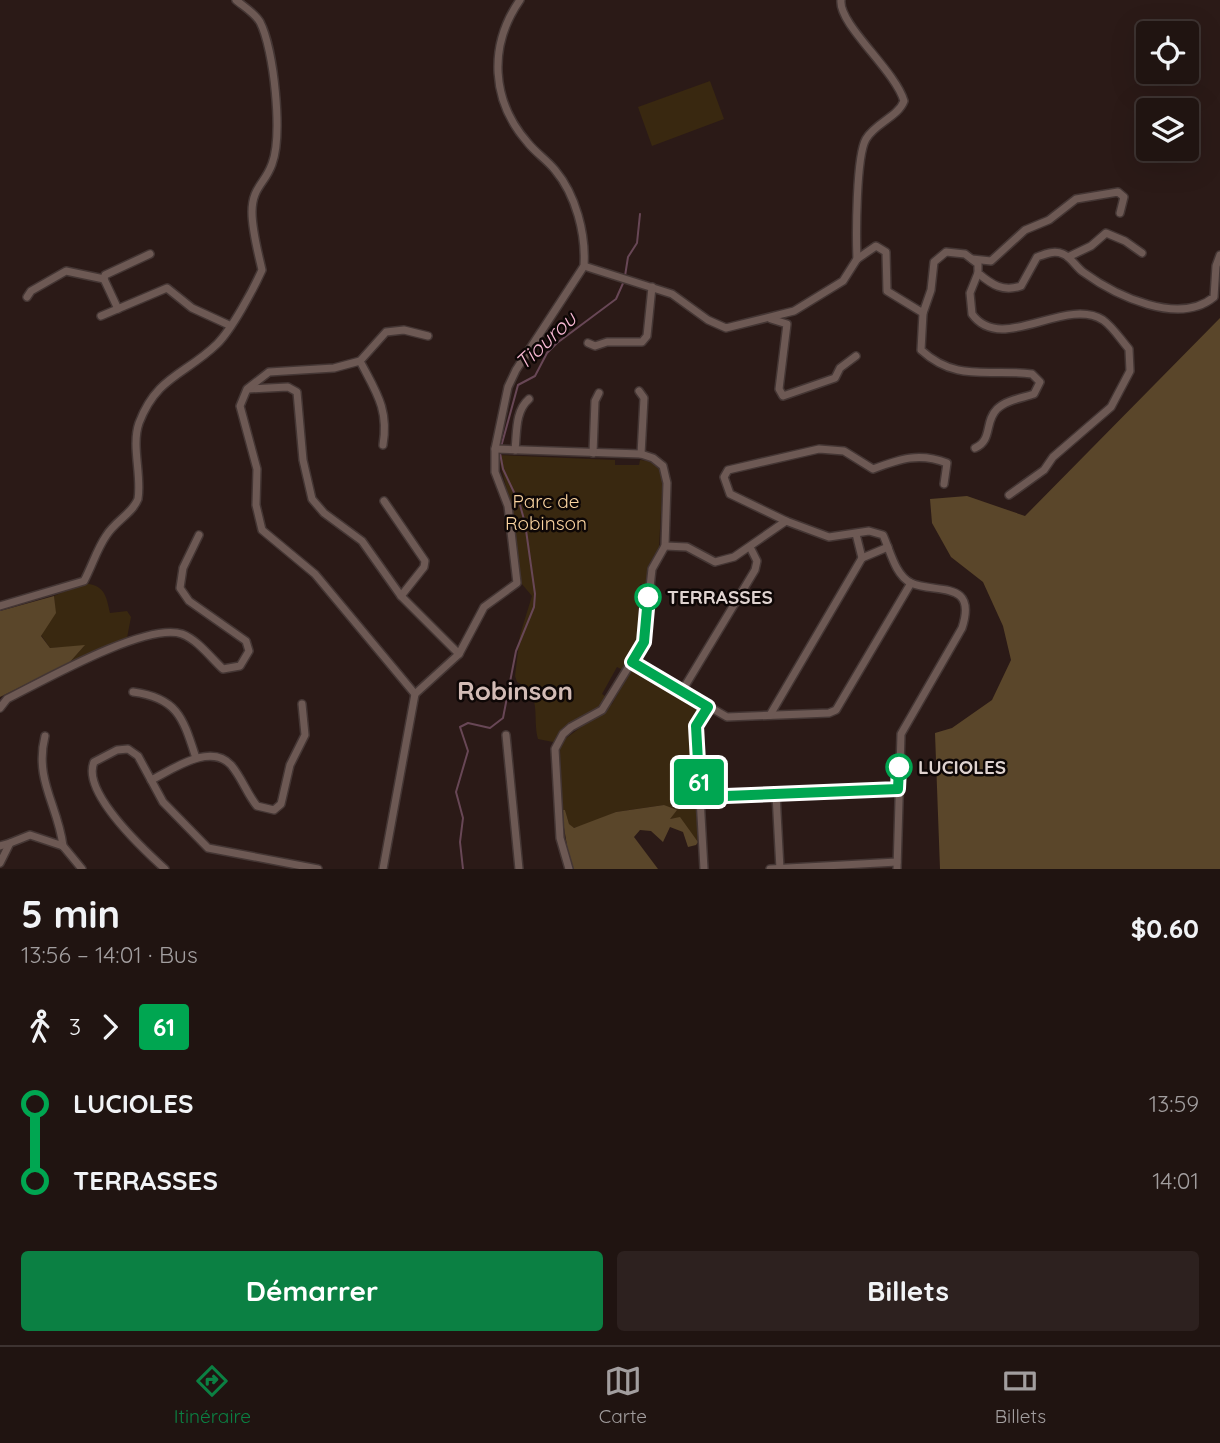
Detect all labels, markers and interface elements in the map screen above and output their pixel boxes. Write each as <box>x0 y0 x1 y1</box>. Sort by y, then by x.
map controls <box>1136 21 1199 161</box>
button: locate <box>1136 21 1199 84</box>
button: layers <box>1136 98 1199 161</box>
water label: Tiourou <box>509 305 582 375</box>
park label: Parc de Robinson <box>505 489 587 535</box>
marker: TERRASSES <box>635 584 661 610</box>
place label: TERRASSES <box>667 585 773 609</box>
district label: Robinson <box>457 674 573 707</box>
marker: LUCIOLES <box>886 754 912 780</box>
place label: LUCIOLES <box>918 755 1006 779</box>
line badge: 61 <box>668 759 730 805</box>
text: 61 <box>688 767 710 797</box>
text: 5 min <box>21 890 120 938</box>
text: $0.60 <box>1131 912 1199 945</box>
text: 13:56 – 14:01 · Bus <box>21 940 198 969</box>
icon: walk <box>21 1008 59 1046</box>
icon: forward <box>91 1008 129 1046</box>
text: 3 <box>69 1012 81 1041</box>
text: 61 <box>153 1012 175 1042</box>
text: LUCIOLES <box>73 1087 194 1120</box>
text: 13:59 <box>1149 1089 1199 1118</box>
text: TERRASSES <box>73 1164 218 1197</box>
text: 14:01 <box>1152 1166 1199 1195</box>
button: Démarrer <box>21 1251 603 1331</box>
button: Billets <box>617 1251 1199 1331</box>
tab: Itinéraire <box>174 1362 251 1428</box>
tab: Carte <box>599 1362 647 1428</box>
tab: Billets <box>995 1362 1046 1428</box>

